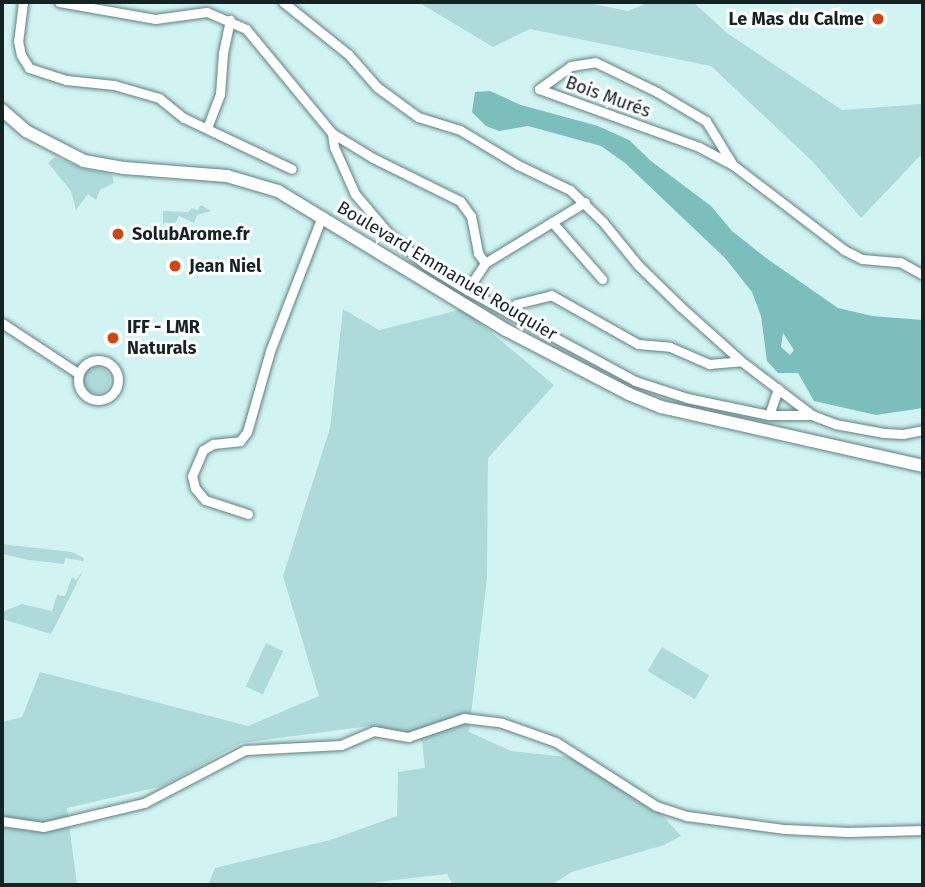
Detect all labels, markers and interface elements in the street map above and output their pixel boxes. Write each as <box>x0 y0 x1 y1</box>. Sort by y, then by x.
place label: Le Mas du Calme <box>729 8 864 30</box>
marker: Le Mas du Calme <box>870 11 886 27</box>
street label: Bois Murés <box>563 72 653 122</box>
street label: Boulevard Emmanuel Rouquier <box>333 197 561 345</box>
place label: SolubArome.fr <box>132 223 250 245</box>
marker: SolubArome.fr <box>110 226 126 242</box>
place label: Jean Niel <box>189 255 261 277</box>
marker: Jean Niel <box>167 258 183 274</box>
place label: IFF - LMR Naturals <box>127 317 200 360</box>
marker: IFF - LMR Naturals <box>105 330 121 346</box>

